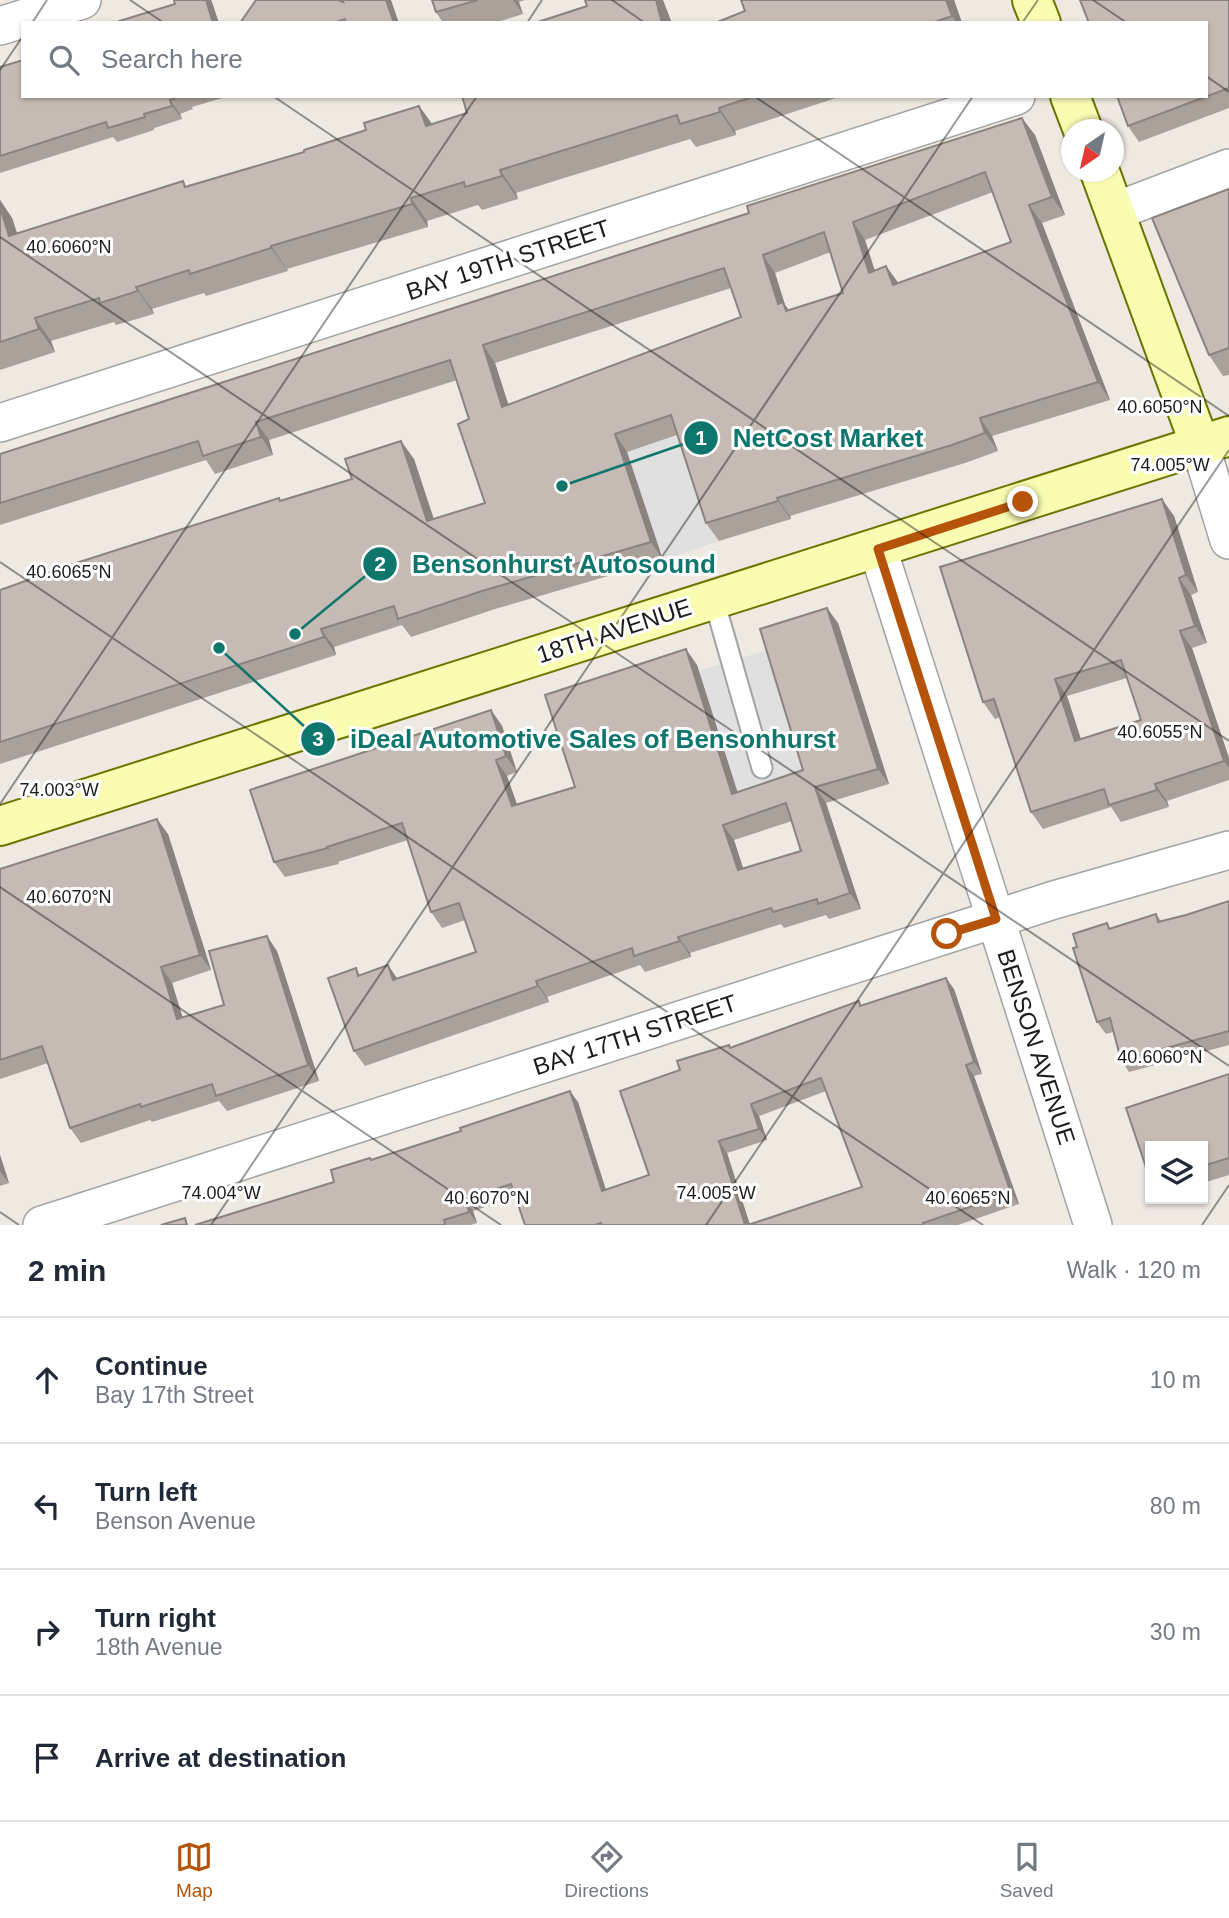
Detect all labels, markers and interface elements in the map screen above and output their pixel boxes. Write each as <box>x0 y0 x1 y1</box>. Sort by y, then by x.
search box <box>21 21 1208 98</box>
icon: search <box>45 41 83 79</box>
text: Search here <box>101 44 243 74</box>
north arrow <box>1061 119 1124 182</box>
street label: BAY 19TH STREET <box>403 214 613 305</box>
text: 40.6060°N <box>26 237 112 257</box>
text: 40.6050°N <box>1117 397 1203 417</box>
callout: NetCost Market <box>684 414 937 461</box>
text: NetCost Market <box>733 423 924 453</box>
text: 1 <box>695 426 707 449</box>
text: 74.005°W <box>1130 455 1210 475</box>
route end <box>1007 486 1038 517</box>
callout: Bensonhurst Autosound <box>363 540 731 587</box>
text: Bensonhurst Autosound <box>412 549 716 579</box>
text: 2 <box>374 552 386 575</box>
text: 40.6065°N <box>26 562 112 582</box>
street label: 18TH AVENUE <box>533 593 695 668</box>
callout: iDeal Automotive Sales of Bensonhurst <box>301 715 851 762</box>
text: 40.6055°N <box>1117 722 1203 742</box>
text: iDeal Automotive Sales of Bensonhurst <box>350 724 836 754</box>
text: 3 <box>312 727 324 750</box>
text: 74.003°W <box>19 780 99 800</box>
text: 40.6070°N <box>26 887 112 907</box>
route start <box>931 918 962 949</box>
street label: BENSON AVENUE <box>992 946 1081 1148</box>
street label: BAY 17TH STREET <box>530 989 740 1080</box>
text: 40.6060°N <box>1117 1047 1203 1067</box>
map controls <box>1145 1141 1208 1204</box>
button: layers <box>1145 1141 1208 1204</box>
text: 74.004°W <box>181 1183 261 1203</box>
text: 74.005°W <box>676 1183 756 1203</box>
text: 40.6070°N <box>444 1188 530 1208</box>
text: 40.6065°N <box>925 1188 1011 1208</box>
text: 2 min <box>28 1254 106 1287</box>
text: Walk · 120 m <box>1066 1257 1201 1283</box>
text: Continue <box>95 1351 208 1381</box>
icon: ahead <box>28 1361 66 1399</box>
text: 10 m <box>1150 1367 1201 1393</box>
text: Bay 17th Street <box>95 1382 254 1408</box>
text: Turn left <box>95 1477 197 1507</box>
icon: left <box>28 1487 66 1525</box>
text: 80 m <box>1150 1493 1201 1519</box>
text: Benson Avenue <box>95 1508 256 1534</box>
text: Turn right <box>95 1603 216 1633</box>
icon: right <box>28 1613 66 1651</box>
text: 30 m <box>1150 1619 1201 1645</box>
text: 18th Avenue <box>95 1634 222 1660</box>
icon: arrive <box>28 1739 66 1777</box>
text: Arrive at destination <box>95 1743 346 1773</box>
tab: Map <box>175 1838 213 1902</box>
tab: Directions <box>564 1838 649 1902</box>
tab: Saved <box>1000 1838 1054 1902</box>

